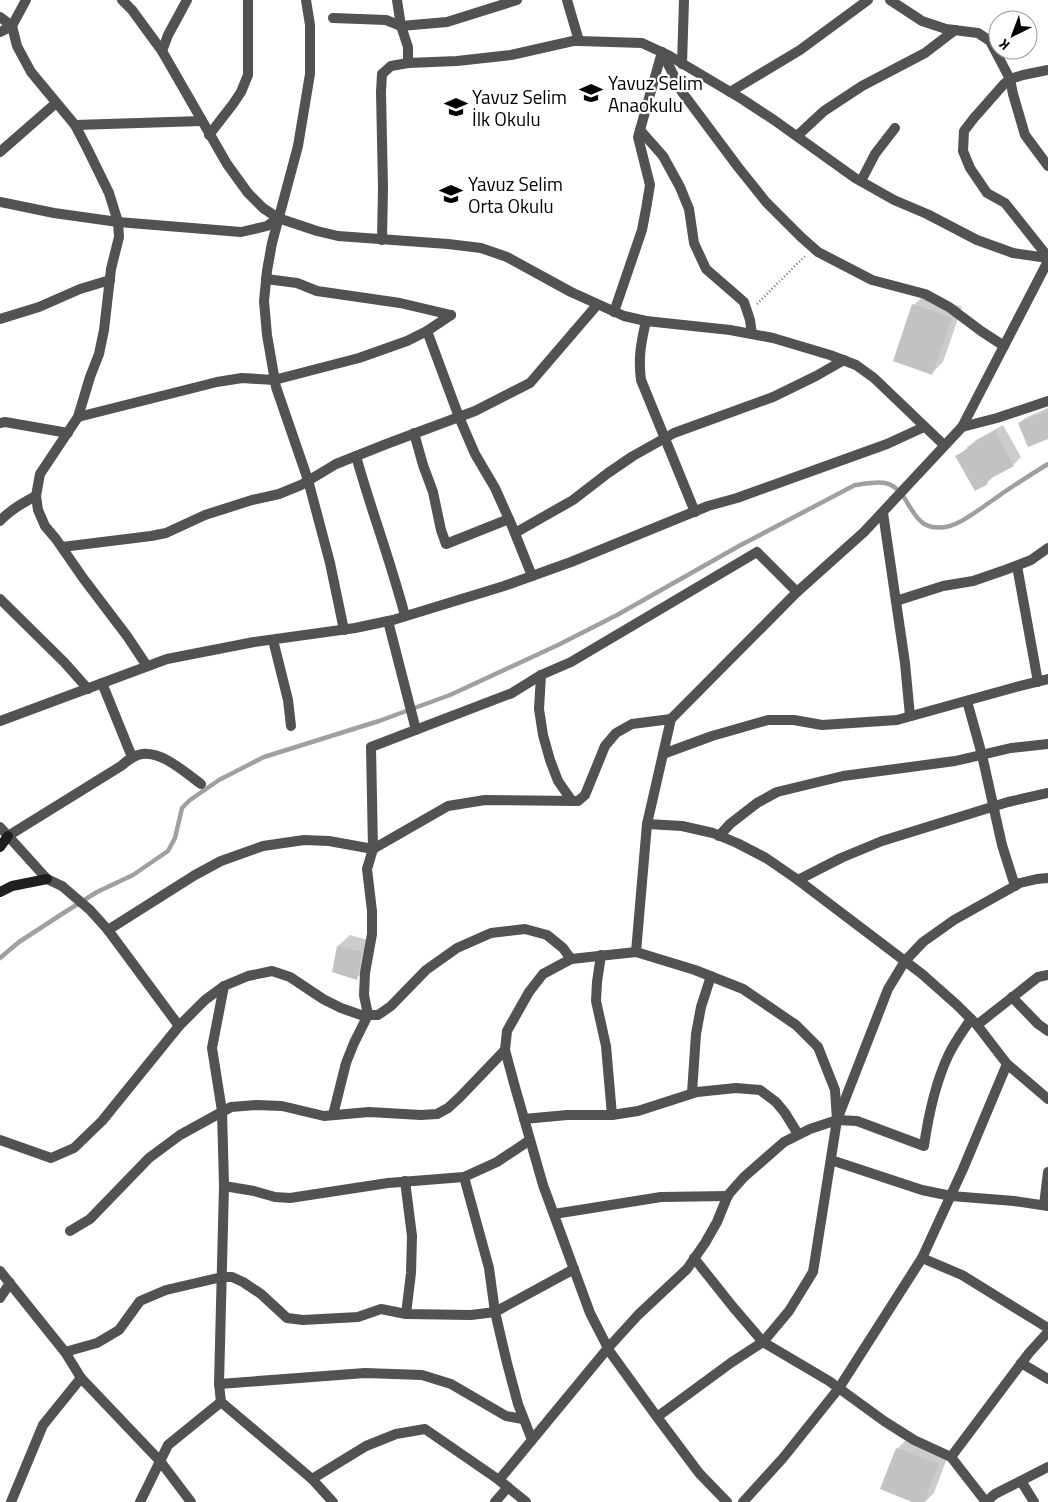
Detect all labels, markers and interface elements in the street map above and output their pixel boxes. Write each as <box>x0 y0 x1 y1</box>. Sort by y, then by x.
north arrow <box>988 10 1038 60</box>
text: K <box>993 34 1014 56</box>
place label: Yavuz Selim Anaokulu <box>608 68 703 119</box>
school or university icon: Yavuz Selim Anaokulu <box>578 80 604 106</box>
place label: Yavuz Selim İlk Okulu <box>472 82 567 133</box>
school or university icon: Yavuz Selim İlk Okulu <box>443 94 469 120</box>
place label: Yavuz Selim Orta Okulu <box>468 169 563 220</box>
school or university icon: Yavuz Selim Orta Okulu <box>438 181 464 207</box>

